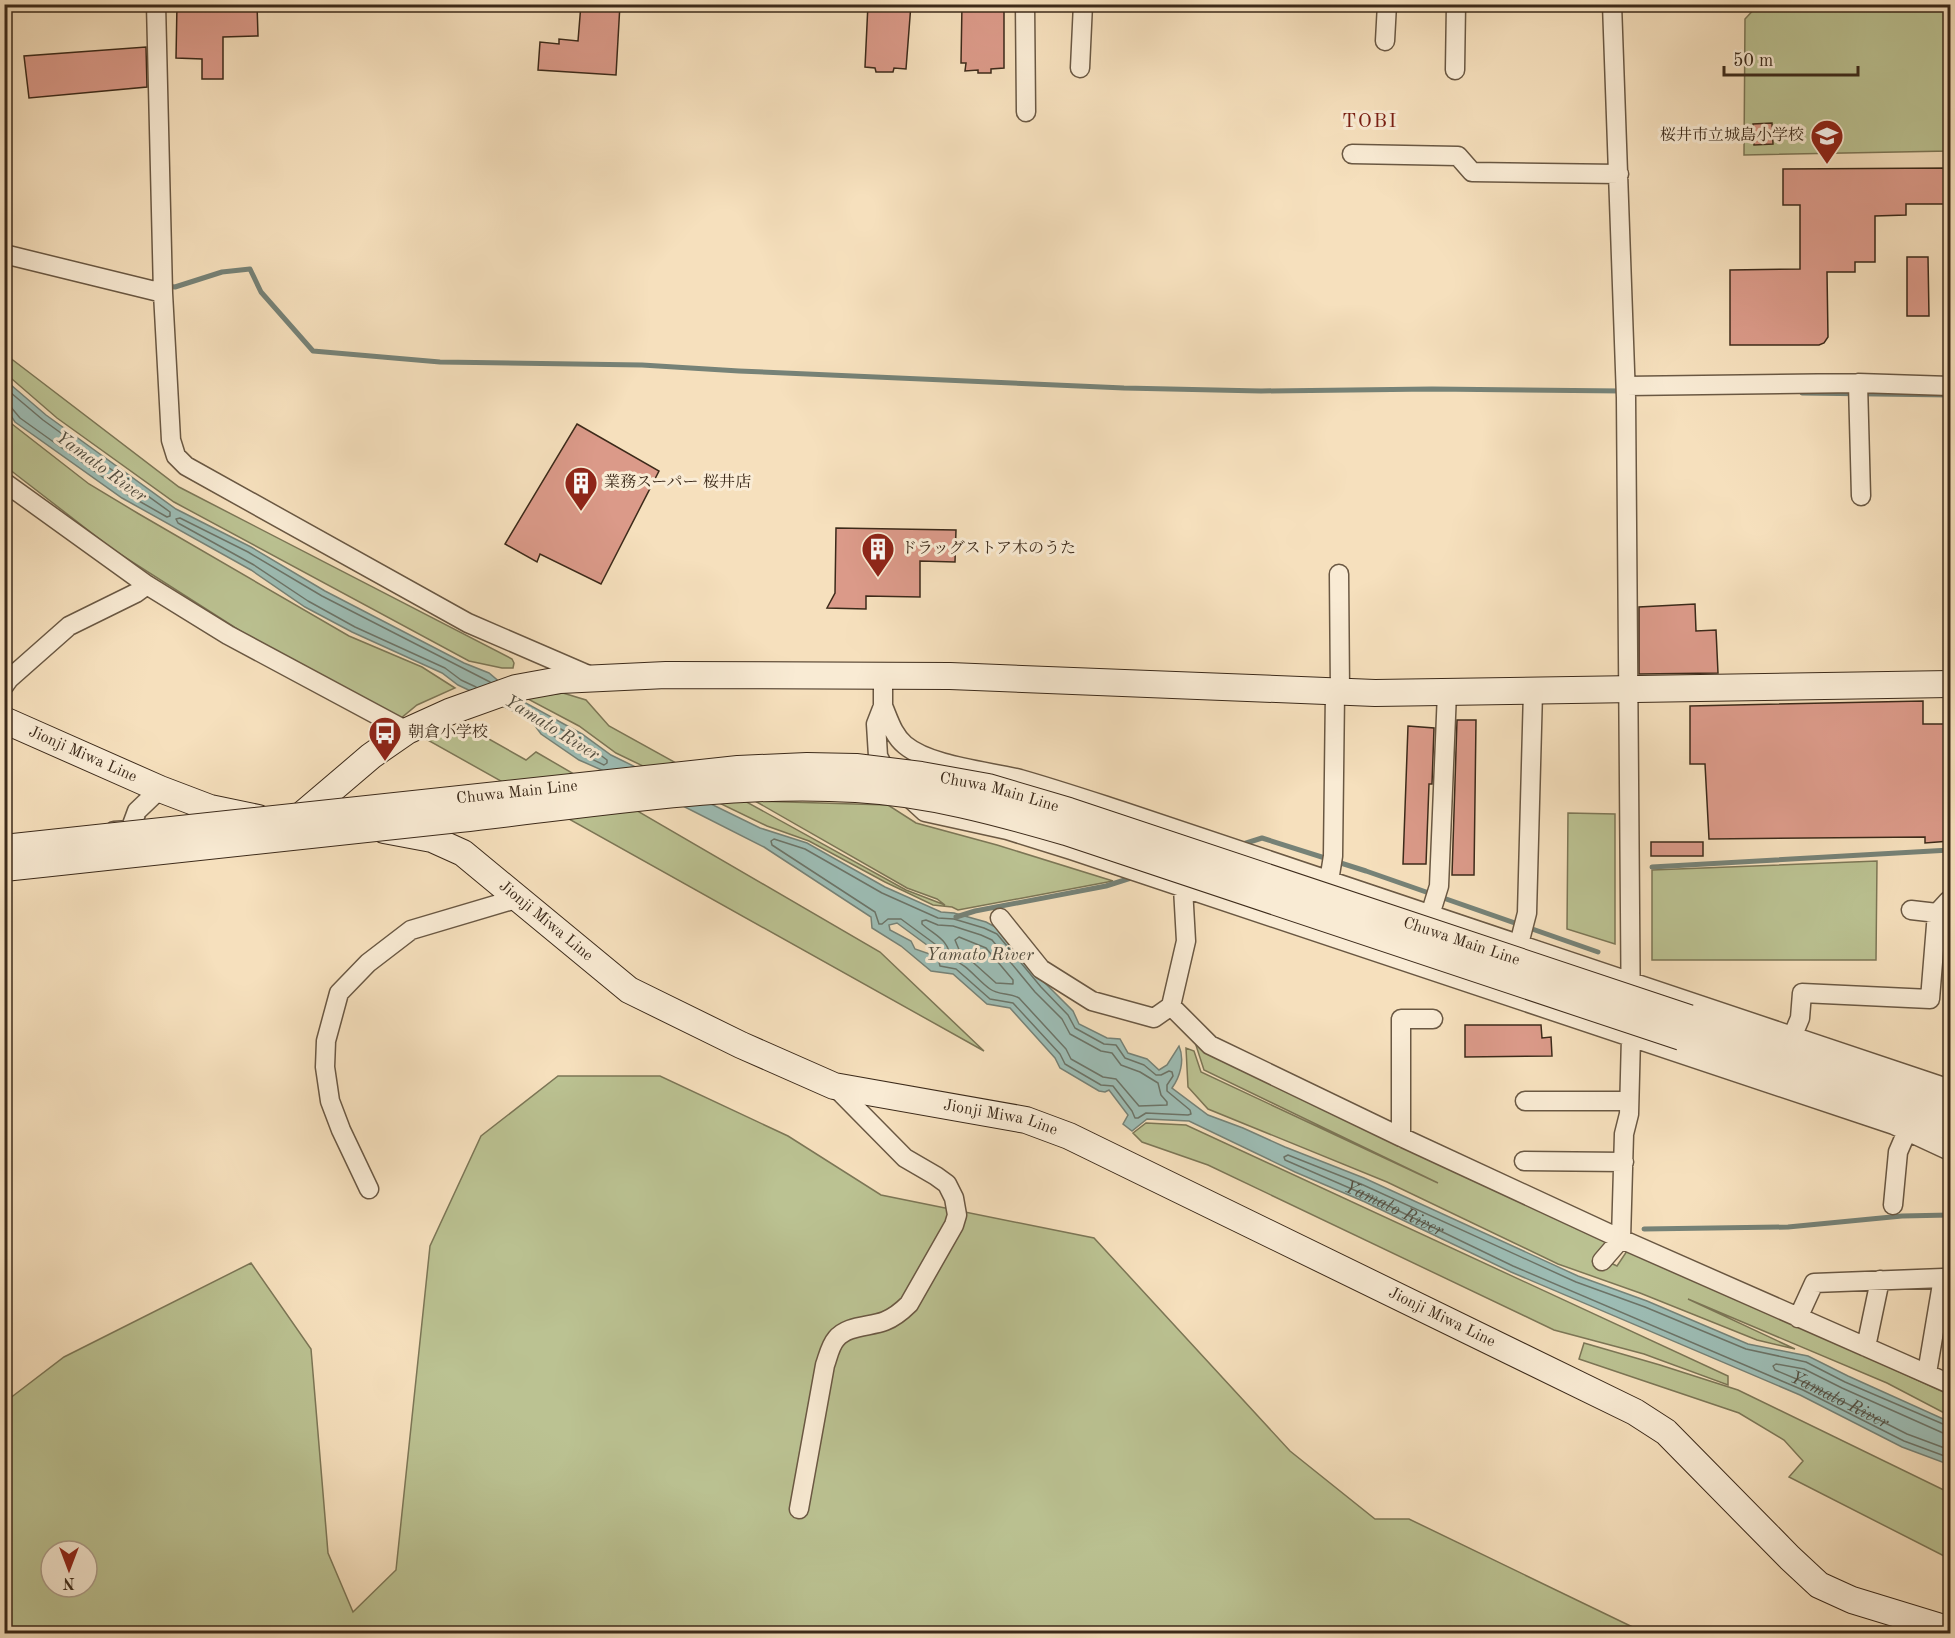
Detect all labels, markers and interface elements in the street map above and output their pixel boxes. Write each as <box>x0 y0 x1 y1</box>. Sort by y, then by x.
scale bar <box>1724 39 1858 77</box>
text: 50 m <box>1733 52 1773 70</box>
district label: TOBI <box>1342 112 1398 132</box>
school or university icon: 桜井市立城島小学校 <box>1809 118 1845 165</box>
place label: 桜井市立城島小学校 <box>1660 126 1804 144</box>
water label: Yamato River <box>52 428 151 507</box>
building icon: 業務スーパー 桜井店 <box>563 465 599 512</box>
place label: 業務スーパー 桜井店 <box>604 473 751 491</box>
building icon: ドラッグストア木のうた <box>860 531 896 578</box>
place label: ドラッグストア木のうた <box>901 539 1076 557</box>
water label: Yamato River <box>502 692 603 765</box>
bus stop icon: 朝倉小学校 <box>367 715 403 762</box>
place label: 朝倉小学校 <box>408 723 488 741</box>
street label: Jionji Miwa Line <box>26 724 139 786</box>
street label: Chuwa Main Line <box>938 770 1060 815</box>
street label: Chuwa Main Line <box>455 778 579 807</box>
street label: Jionji Miwa Line <box>496 878 596 964</box>
street label: Chuwa Main Line <box>1401 915 1522 969</box>
water label: Yamato River <box>926 946 1035 964</box>
street label: Jionji Miwa Line <box>942 1098 1060 1139</box>
water label: Yamato River <box>1342 1178 1447 1241</box>
street label: Jionji Miwa Line <box>1386 1285 1498 1350</box>
water label: Yamato River <box>1788 1368 1893 1433</box>
north arrow <box>39 1539 99 1599</box>
text: N <box>62 1574 75 1590</box>

